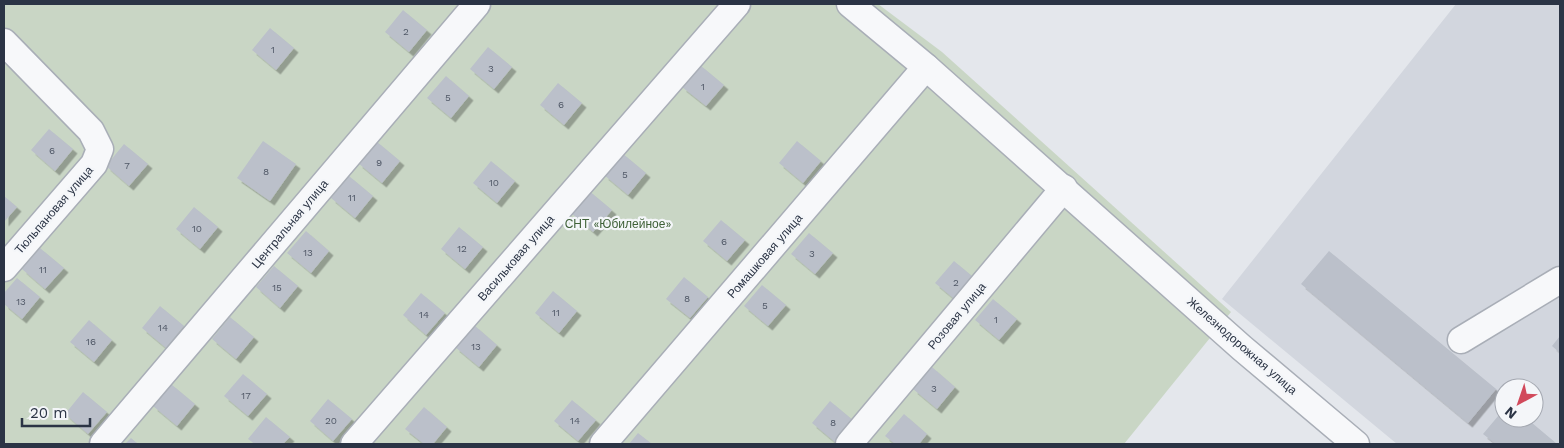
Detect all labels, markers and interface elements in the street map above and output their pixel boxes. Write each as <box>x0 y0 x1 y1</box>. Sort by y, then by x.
house number: 2 <box>403 26 409 37</box>
house number: 1 <box>271 44 275 55</box>
house number: 3 <box>488 63 494 74</box>
house number: 1 <box>701 81 705 92</box>
house number: 5 <box>445 92 451 103</box>
house number: 6 <box>558 99 564 110</box>
house number: 6 <box>49 145 55 156</box>
house number: 9 <box>376 157 382 168</box>
house number: 7 <box>124 160 130 171</box>
street label: Тюльпановая улица <box>12 163 96 257</box>
house number: 8 <box>263 166 269 177</box>
house number: 5 <box>622 169 628 180</box>
street label: Центральная улица <box>249 177 331 271</box>
house number: 10 <box>489 177 499 188</box>
house number: 11 <box>348 192 356 203</box>
street label: Ромашковая улица <box>725 211 806 301</box>
street label: Васильковая улица <box>475 212 557 304</box>
park label: СНТ «Юбилейное» <box>565 217 671 231</box>
house number: 10 <box>192 223 202 234</box>
house number: 6 <box>721 236 727 247</box>
house number: 12 <box>457 243 467 254</box>
house number: 13 <box>303 247 313 258</box>
house number: 3 <box>809 248 815 259</box>
house number: 11 <box>39 264 47 275</box>
house number: 2 <box>953 277 959 288</box>
street label: Розовая улица <box>925 280 989 352</box>
house number: 15 <box>272 282 282 293</box>
house number: 8 <box>684 293 690 304</box>
street label: Железнодорожная улица <box>1184 294 1300 398</box>
house number: 13 <box>16 296 26 307</box>
house number: 5 <box>762 300 768 311</box>
house number: 11 <box>552 307 560 318</box>
house number: 14 <box>419 309 429 320</box>
house number: 1 <box>994 314 998 325</box>
house number: 14 <box>158 322 168 333</box>
house number: 16 <box>86 336 96 347</box>
house number: 13 <box>471 341 481 352</box>
north arrow <box>1494 378 1544 428</box>
house number: 3 <box>931 383 937 394</box>
house number: 17 <box>241 390 251 401</box>
scale bar <box>22 396 90 428</box>
text: N <box>1502 403 1520 422</box>
text: 20 m <box>30 404 68 422</box>
house number: 20 <box>325 415 337 426</box>
house number: 14 <box>570 415 580 426</box>
house number: 8 <box>830 417 836 428</box>

